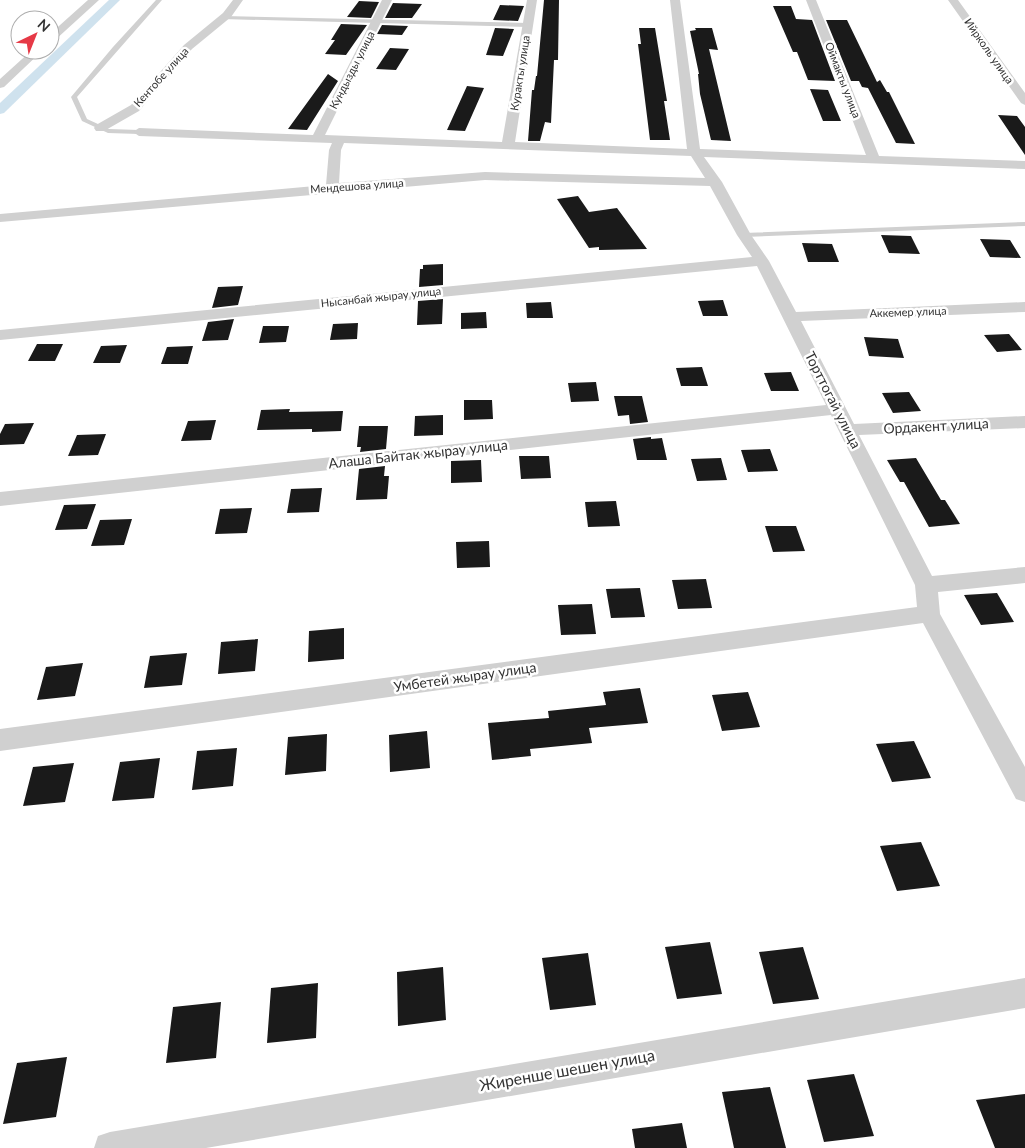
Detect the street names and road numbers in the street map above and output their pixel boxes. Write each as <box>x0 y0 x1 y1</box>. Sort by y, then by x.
street label: Ийрколь улица <box>962 15 1017 86</box>
street label: Кундызды улица <box>326 29 377 111</box>
street label: Куракты улица <box>507 34 532 112</box>
street label: Оймакты улица <box>823 40 864 120</box>
street label: Кентобе улица <box>130 44 191 109</box>
street label: Мендешова улица <box>310 176 404 195</box>
street label: Нысанбай жырау улица <box>320 284 442 309</box>
street label: Аккемер улица <box>869 304 947 319</box>
street label: Торттогай улица <box>802 348 865 451</box>
street label: Ордакент улица <box>883 414 989 437</box>
street label: Алаша Байтак жырау улица <box>328 436 508 471</box>
street label: Умбетей жырау улица <box>393 658 537 695</box>
street label: Жиренше шешен улица <box>478 1045 656 1094</box>

